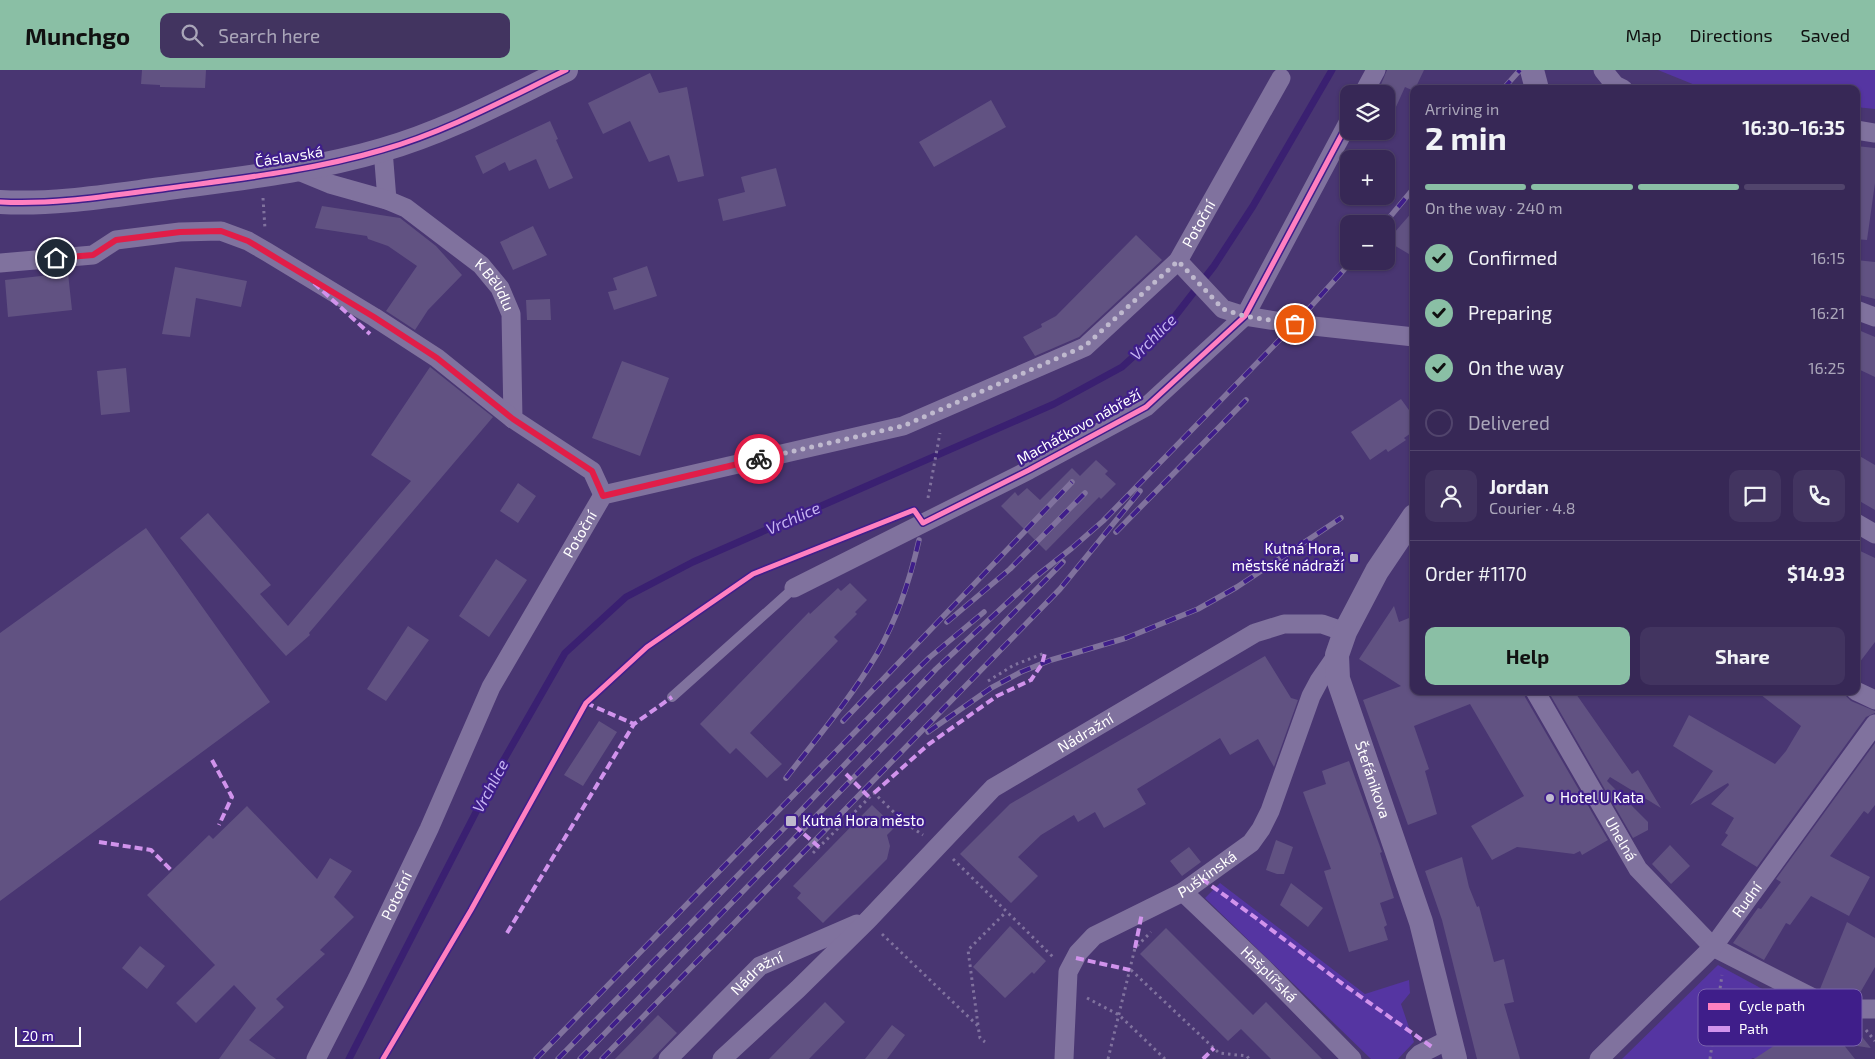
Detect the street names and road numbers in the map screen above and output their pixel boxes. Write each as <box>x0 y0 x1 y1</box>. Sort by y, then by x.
street label: Čáslavská <box>254 142 324 170</box>
street label: Potoční <box>1178 196 1219 250</box>
street label: K Bělidlu <box>472 254 519 313</box>
street label: Macháčkovo nábřeží <box>1013 384 1145 468</box>
street label: Potoční <box>558 506 601 561</box>
street label: Nádražní <box>1054 708 1117 756</box>
street label: Štefánikova <box>1352 738 1395 820</box>
street label: Uhelná <box>1602 813 1641 864</box>
street label: Puškinská <box>1175 846 1240 901</box>
street label: Potoční <box>377 867 416 923</box>
street label: Rudní <box>1728 877 1766 920</box>
street label: Hašplířská <box>1238 942 1301 1006</box>
street label: Nádražní <box>726 947 786 998</box>

